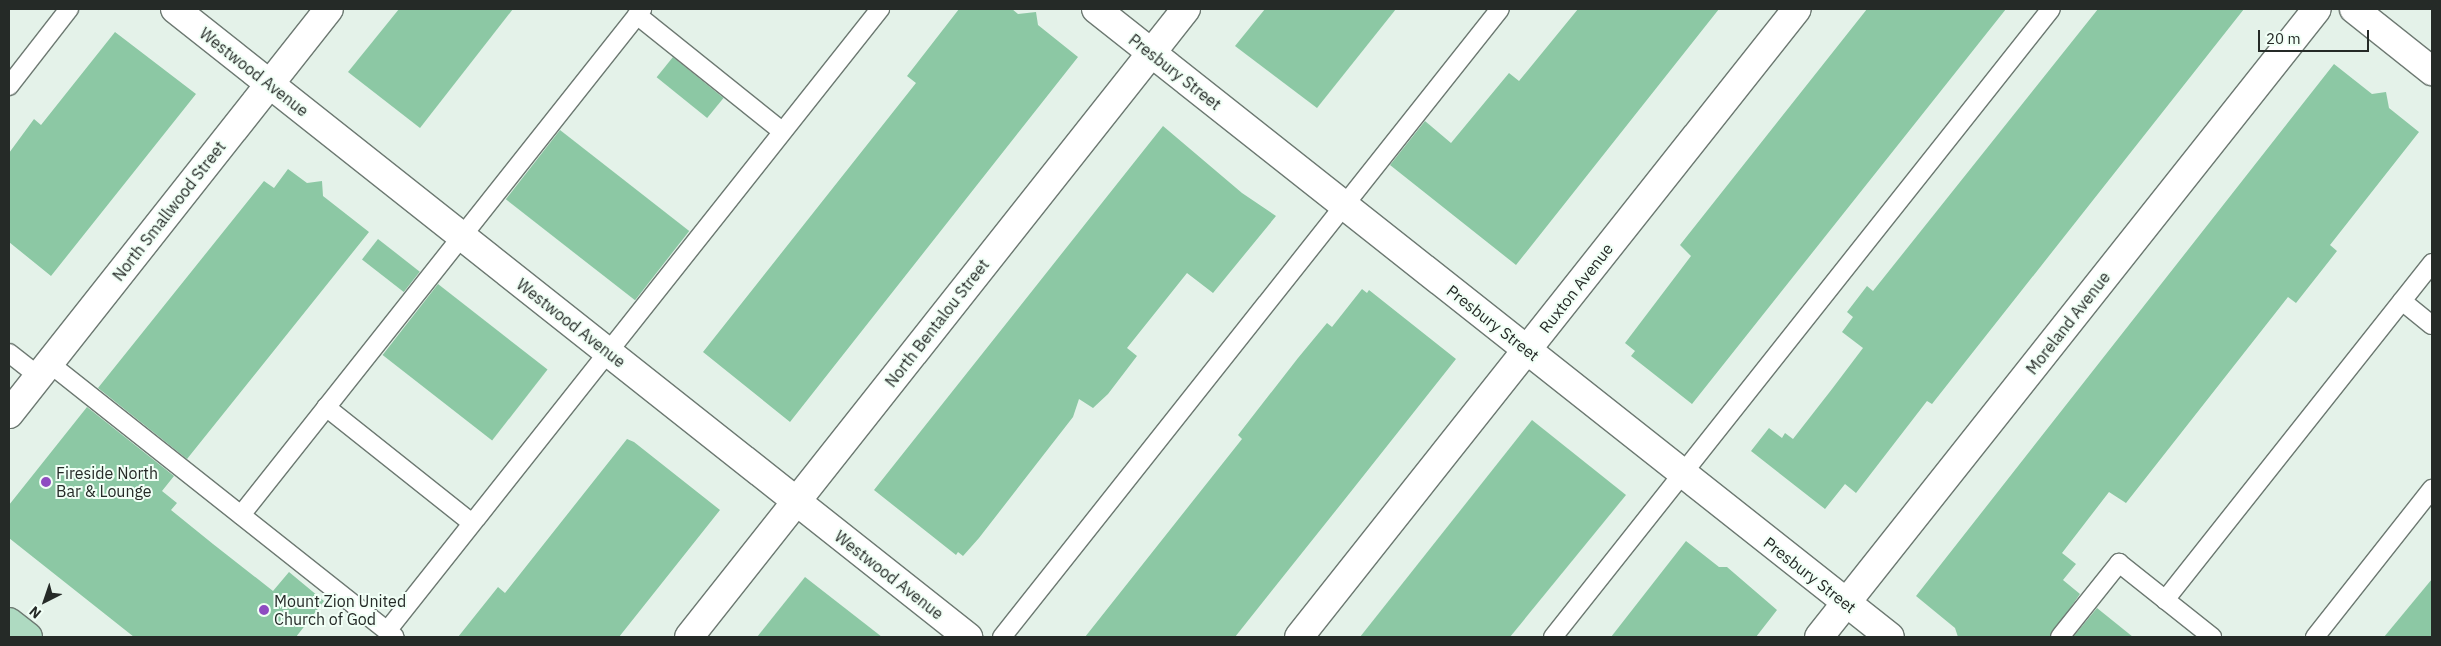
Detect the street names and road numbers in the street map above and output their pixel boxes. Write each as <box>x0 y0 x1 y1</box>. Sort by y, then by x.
street label: Westwood Avenue <box>196 24 312 120</box>
street label: Presbury Street <box>1125 30 1225 114</box>
street label: North Smallwood Street <box>108 137 230 285</box>
street label: Ruxton Avenue <box>1535 239 1617 337</box>
street label: North Bentalou Street <box>881 255 993 391</box>
street label: Moreland Avenue <box>2022 268 2114 378</box>
street label: Westwood Avenue <box>513 275 629 371</box>
street label: Presbury Street <box>1443 281 1543 365</box>
street label: Westwood Avenue <box>831 527 947 623</box>
street label: Presbury Street <box>1760 533 1860 617</box>

